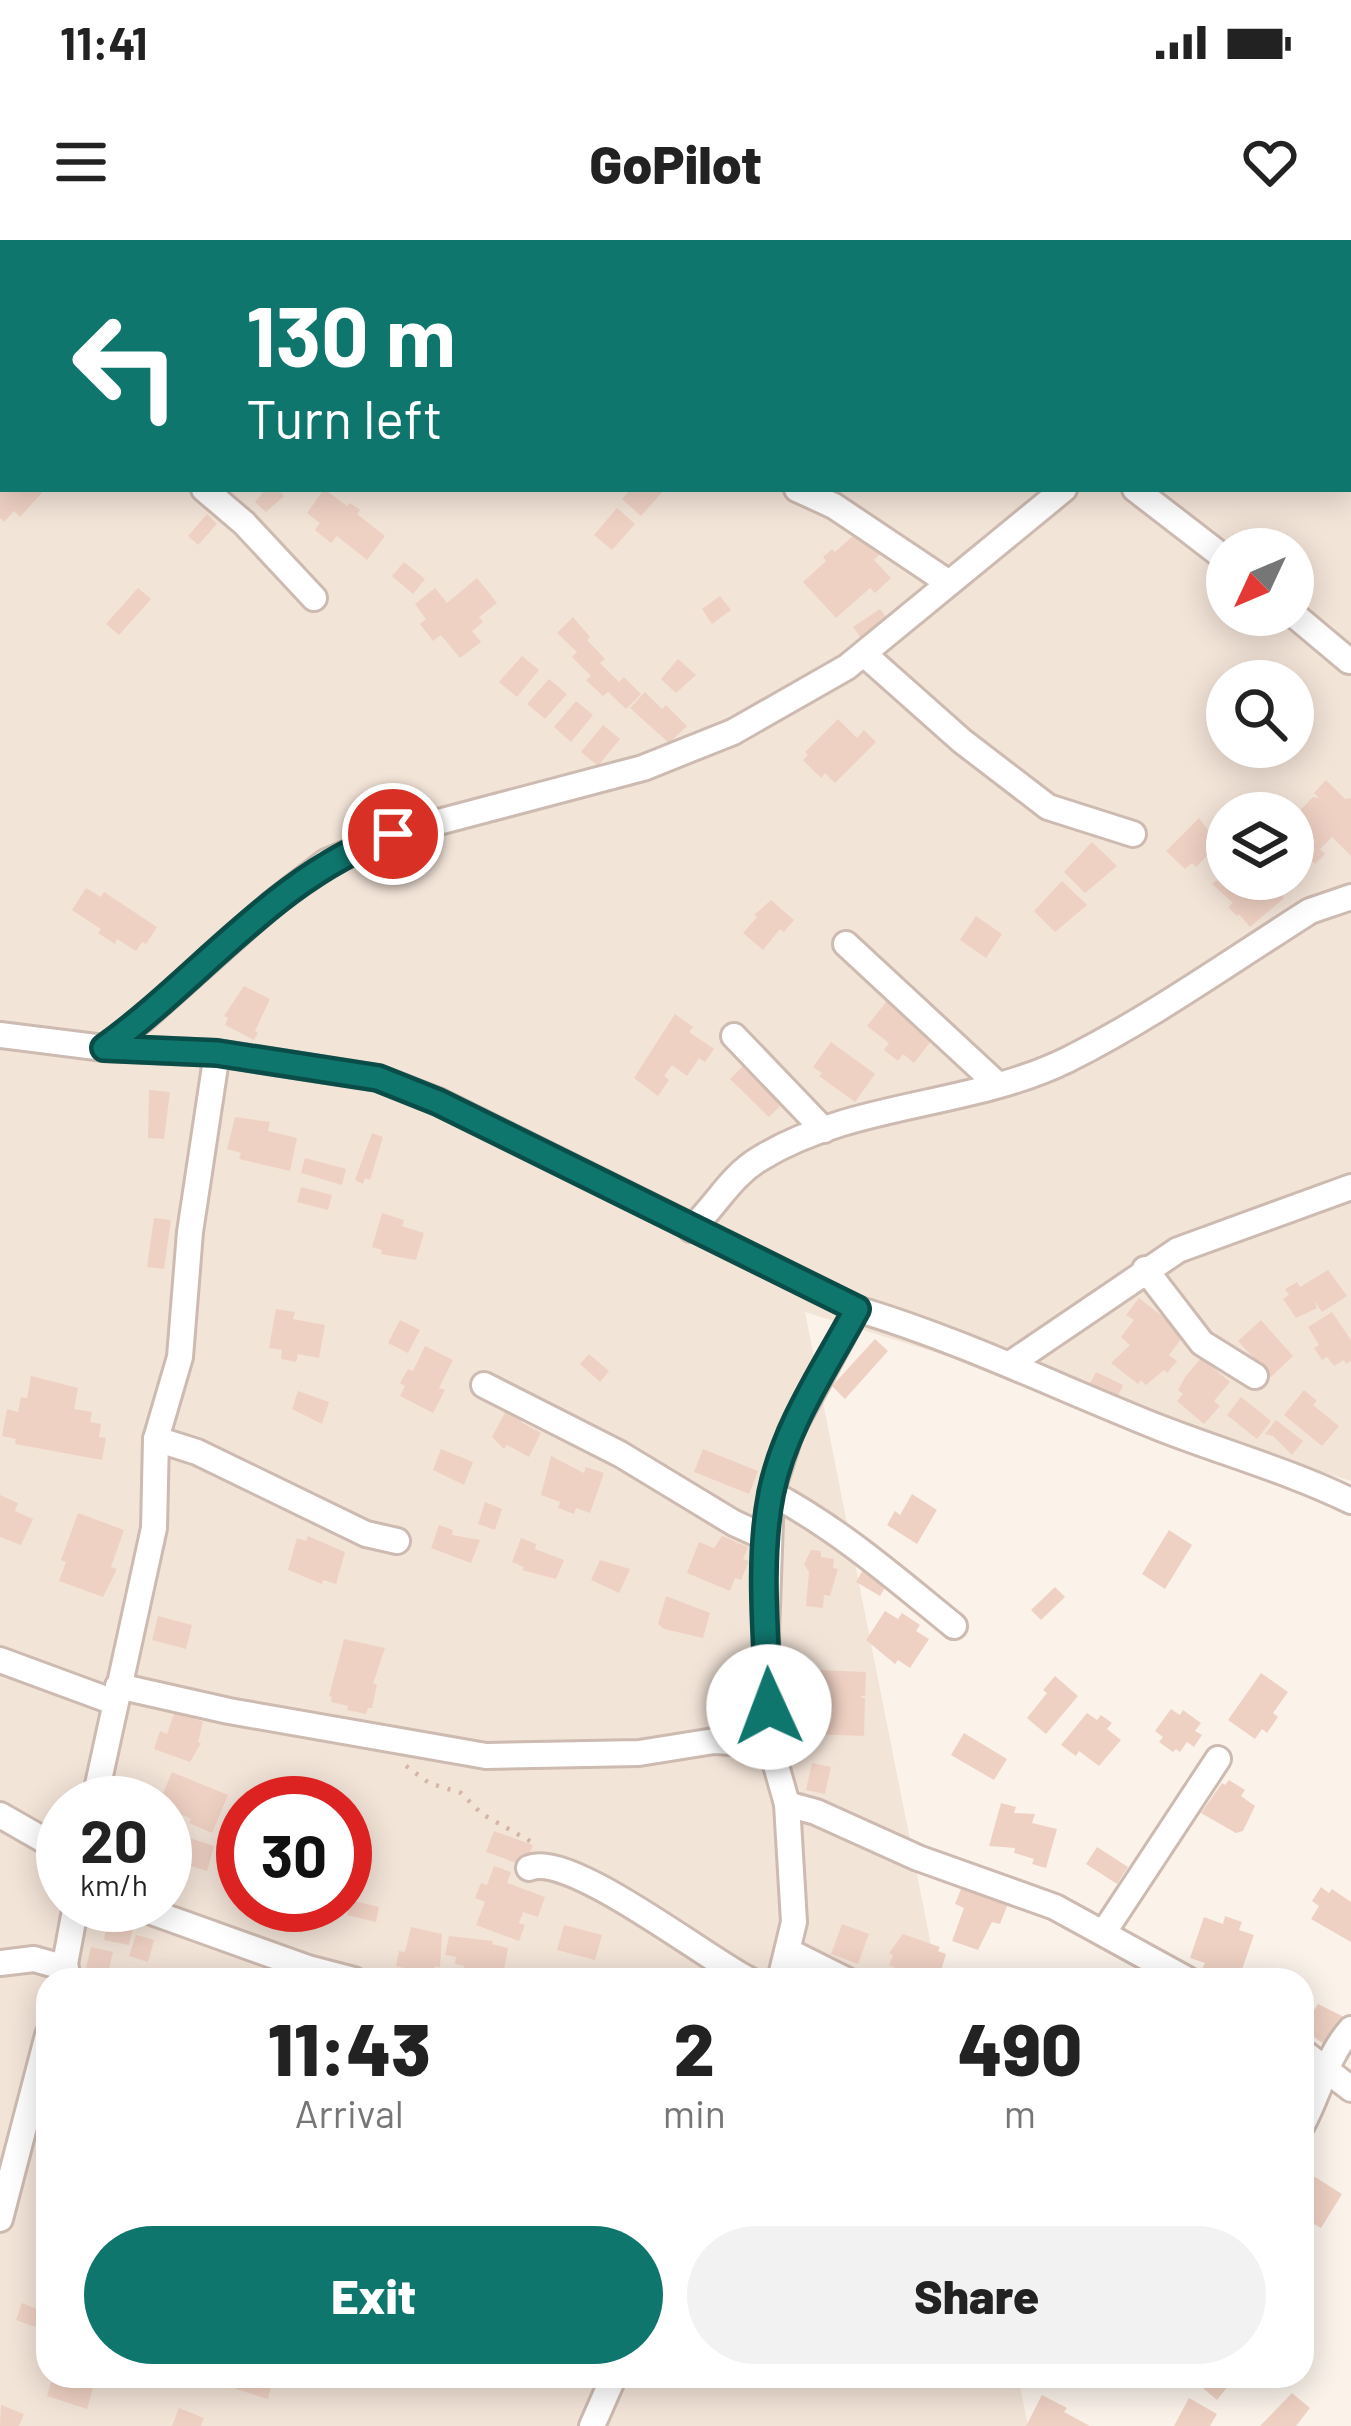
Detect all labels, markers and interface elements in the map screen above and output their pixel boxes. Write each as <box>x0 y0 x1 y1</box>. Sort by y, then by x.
text: 11:41 <box>60 15 147 69</box>
icon: menu <box>48 129 114 195</box>
icon: heart <box>1237 129 1303 195</box>
text: GoPilot <box>589 130 762 195</box>
text: 130 m <box>246 283 456 384</box>
icon: left <box>48 288 204 444</box>
text: Turn left <box>246 385 443 450</box>
north arrow <box>1206 528 1314 636</box>
map controls <box>1206 528 1314 900</box>
button: search <box>1206 660 1314 768</box>
pin <box>342 783 444 885</box>
button: layers <box>1206 792 1314 900</box>
icon: arrive <box>360 801 426 867</box>
position arrow <box>706 1644 832 1770</box>
speed limit sign: 30 <box>216 1776 372 1932</box>
text: 20 <box>80 1803 148 1875</box>
text: km/h <box>80 1866 148 1902</box>
text: 11:43 <box>268 2004 431 2090</box>
text: 2 <box>674 2004 715 2090</box>
text: 490 <box>958 2004 1082 2090</box>
text: Arrival <box>295 2089 404 2136</box>
text: min <box>663 2089 726 2136</box>
text: m <box>1004 2089 1036 2136</box>
button: Exit <box>84 2226 663 2364</box>
button: Share <box>687 2226 1266 2364</box>

